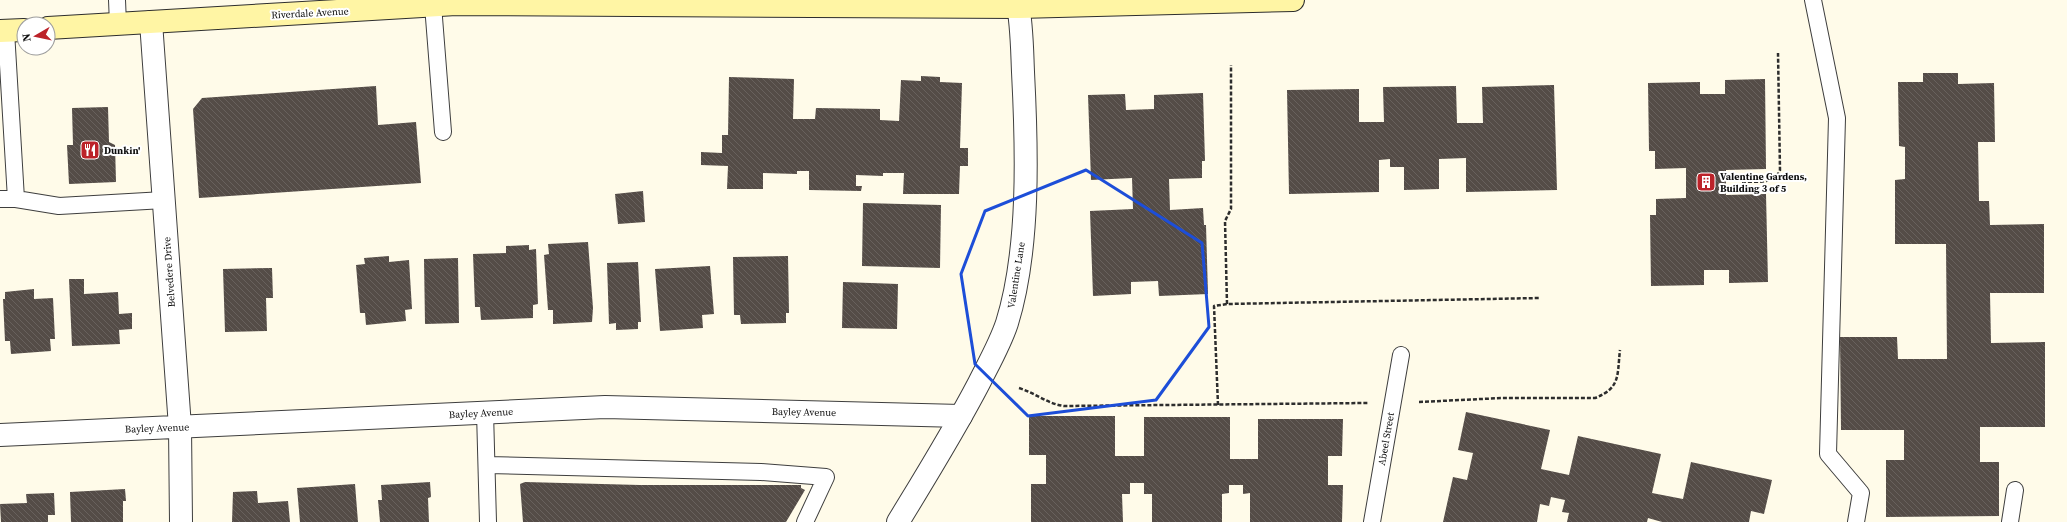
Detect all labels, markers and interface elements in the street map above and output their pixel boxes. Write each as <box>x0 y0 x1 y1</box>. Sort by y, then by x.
street label: Riverdale Avenue <box>271 4 349 22</box>
north arrow <box>16 16 56 56</box>
text: N <box>19 32 35 43</box>
restaurant icon: Dunkin' <box>79 139 101 161</box>
place label: Dunkin' <box>104 144 140 157</box>
place label: Valentine Gardens, Building 3 of 5 <box>1720 170 1807 195</box>
building icon: Valentine Gardens, Building 3 of 5 <box>1695 171 1717 193</box>
street label: Belvedere Drive <box>160 236 178 308</box>
street label: Valentine Lane <box>1004 241 1028 309</box>
street label: Bayley Avenue <box>448 405 514 421</box>
street label: Bayley Avenue <box>772 405 836 419</box>
street label: Abeel Street <box>1375 411 1397 467</box>
street label: Bayley Avenue <box>125 420 189 436</box>

